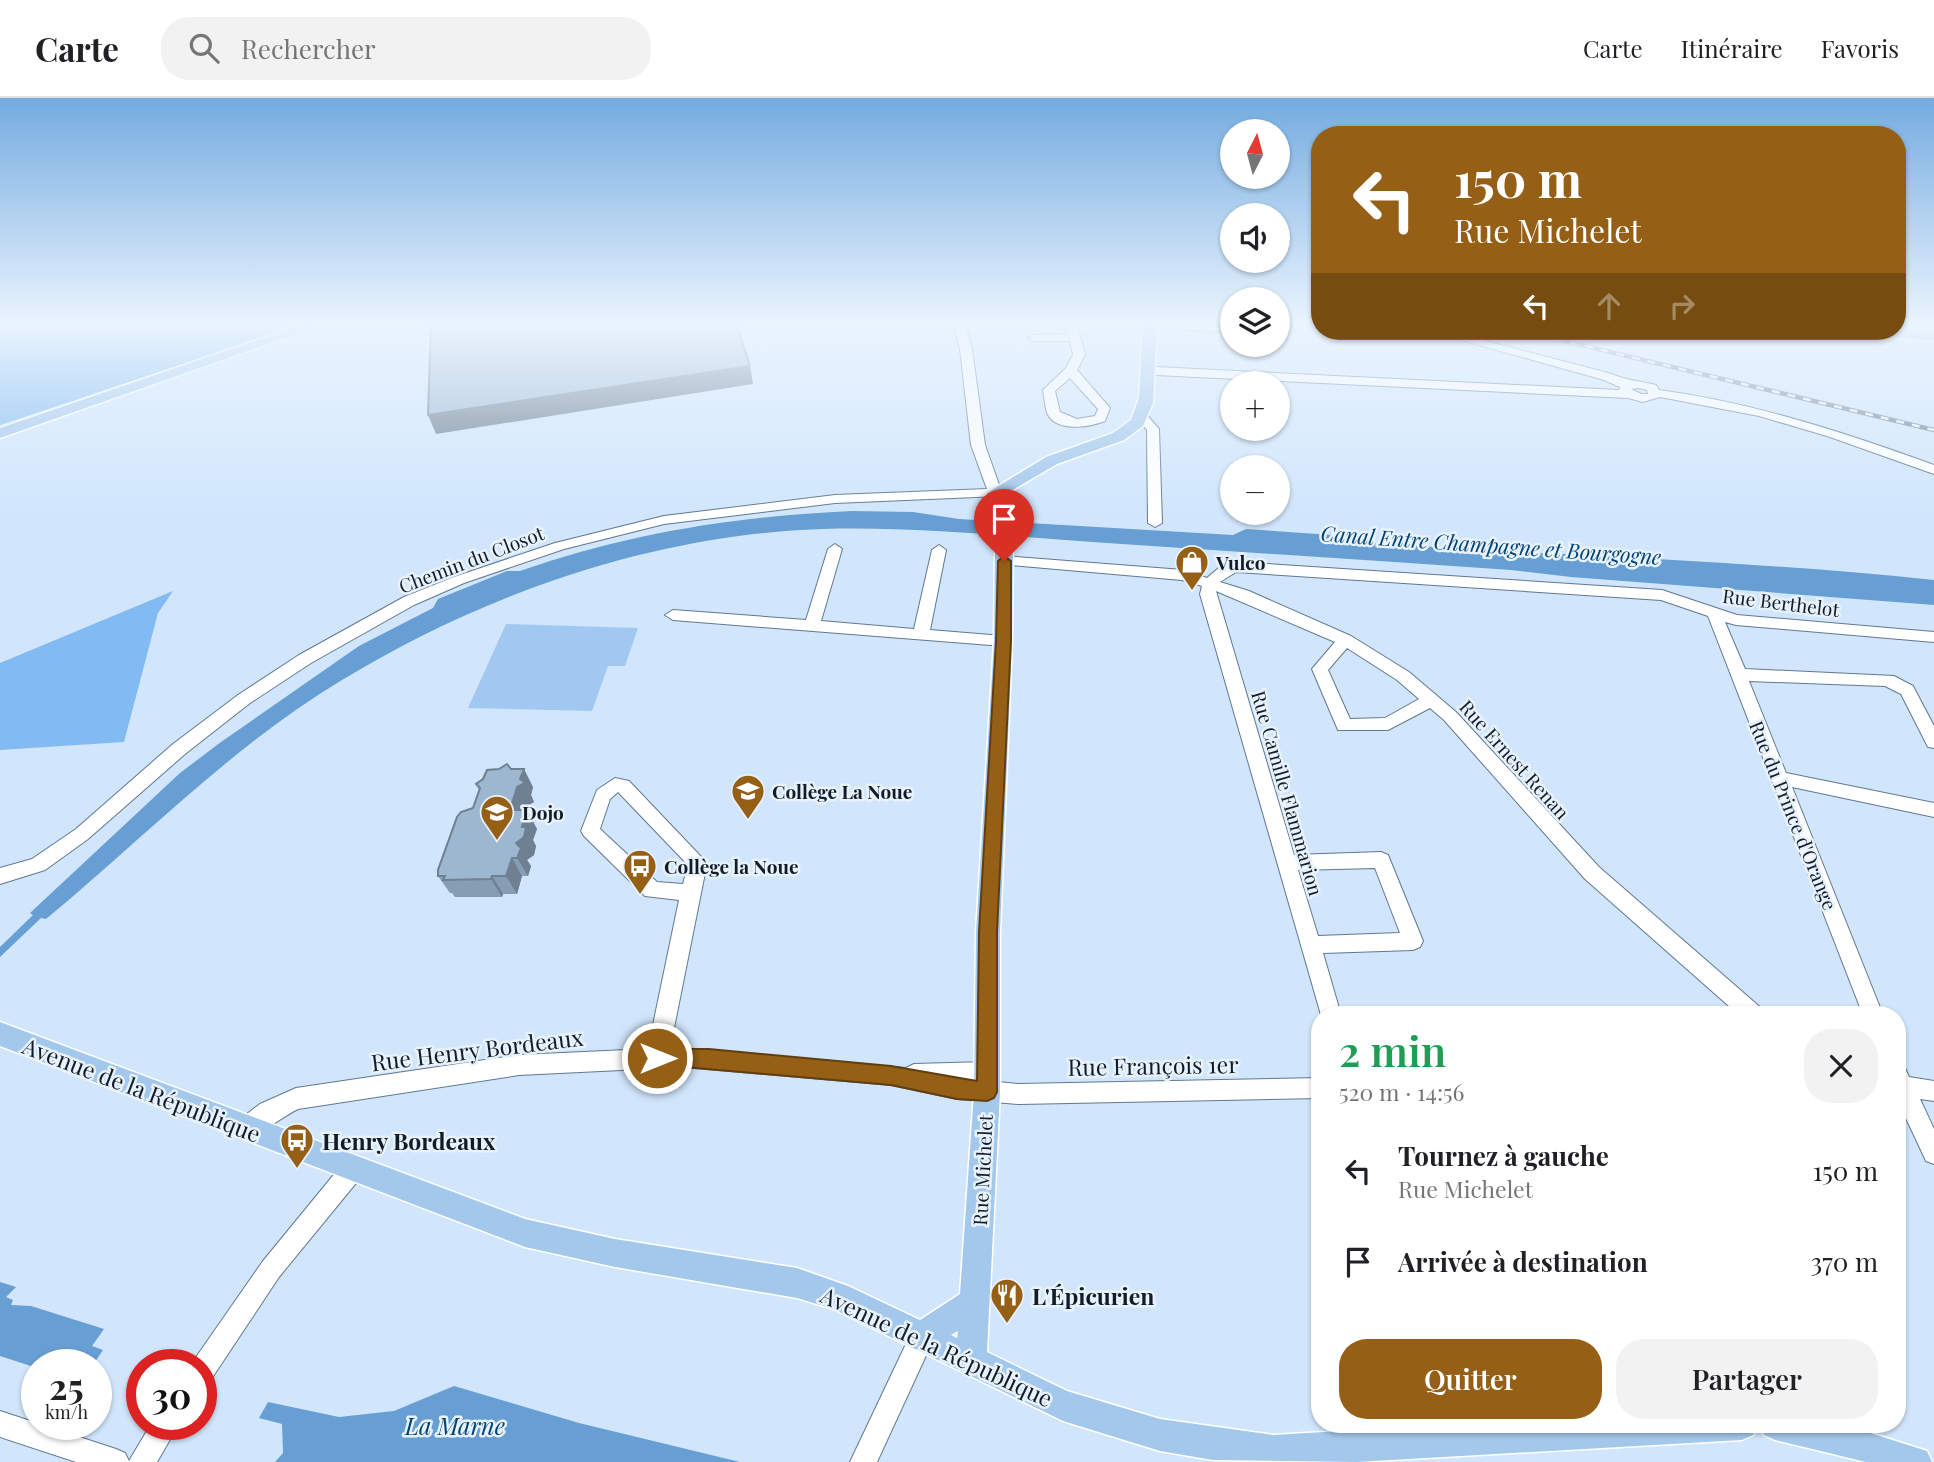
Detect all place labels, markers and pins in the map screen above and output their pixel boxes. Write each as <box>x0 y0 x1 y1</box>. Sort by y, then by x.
pin <box>974 489 1034 561</box>
shop icon: Vulco <box>1173 543 1211 592</box>
place label: Vulco <box>1215 549 1266 575</box>
school or university icon: Collège La Noue <box>729 772 767 821</box>
place label: Collège La Noue <box>772 778 912 804</box>
school or university icon: Dojo <box>478 793 516 842</box>
place label: Dojo <box>522 799 564 825</box>
bus stop icon: Collège la Noue <box>621 847 659 896</box>
place label: Collège la Noue <box>664 853 799 879</box>
bus stop icon: Henry Bordeaux <box>278 1121 316 1170</box>
place label: Henry Bordeaux <box>322 1125 496 1156</box>
restaurant icon: L'Épicurien <box>988 1276 1026 1325</box>
place label: L'Épicurien <box>1032 1280 1154 1311</box>

